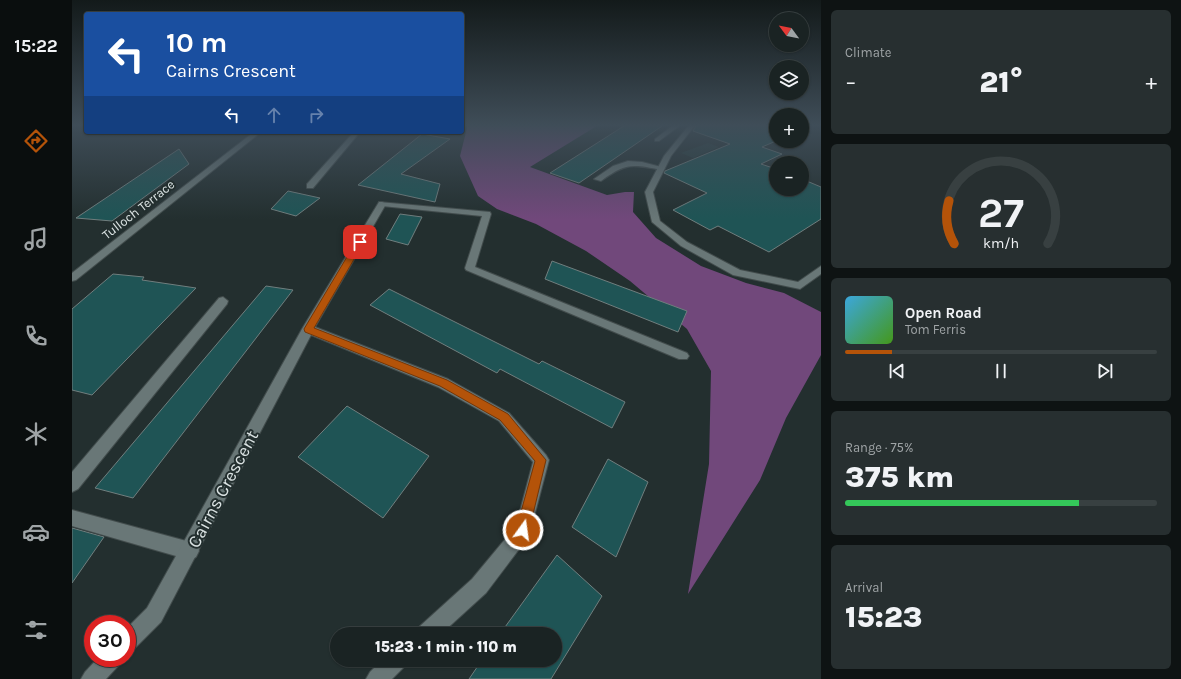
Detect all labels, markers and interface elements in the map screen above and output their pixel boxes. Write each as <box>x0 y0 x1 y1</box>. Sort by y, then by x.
north arrow <box>769 12 809 52</box>
map controls <box>769 12 809 196</box>
text: 10 m <box>166 26 227 59</box>
icon: left <box>100 28 152 80</box>
text: 15:22 <box>14 35 58 57</box>
text: Climate <box>845 45 891 60</box>
text: Cairns Crescent <box>166 60 296 82</box>
button: layers <box>769 60 809 100</box>
text: 21° <box>979 64 1023 100</box>
text: − <box>845 69 857 95</box>
text: + <box>1145 69 1157 95</box>
icon: left <box>221 104 243 126</box>
icon: ahead <box>263 104 285 126</box>
icon: right <box>305 104 327 126</box>
button: + <box>769 108 809 148</box>
icon: directions <box>22 127 50 155</box>
button: − <box>769 156 809 196</box>
street label: Tulloch Terrace <box>99 176 178 242</box>
text: 27 <box>978 188 1024 236</box>
icon: music <box>22 225 50 253</box>
pin <box>343 225 377 259</box>
icon: arrive <box>349 231 371 253</box>
text: km/h <box>983 234 1019 251</box>
text: Open Road <box>905 304 982 322</box>
icon: phone <box>22 322 50 350</box>
text: Tom Ferris <box>905 322 966 337</box>
icon: previous <box>886 360 908 382</box>
icon: pause <box>990 360 1012 382</box>
icon: next <box>1094 360 1116 382</box>
icon: climate <box>22 420 50 448</box>
street label: Cairns Crescent <box>183 426 263 551</box>
text: Range · 75% <box>845 440 913 455</box>
text: 375 km <box>845 459 954 495</box>
position arrow <box>502 509 544 551</box>
icon: car <box>22 518 50 546</box>
text: Arrival <box>845 580 883 595</box>
text: 15:23 <box>845 599 922 635</box>
speed limit sign: 30 <box>84 615 136 667</box>
icon: filters <box>22 616 50 644</box>
text: 15:23 · 1 min · 110 m <box>375 638 517 656</box>

